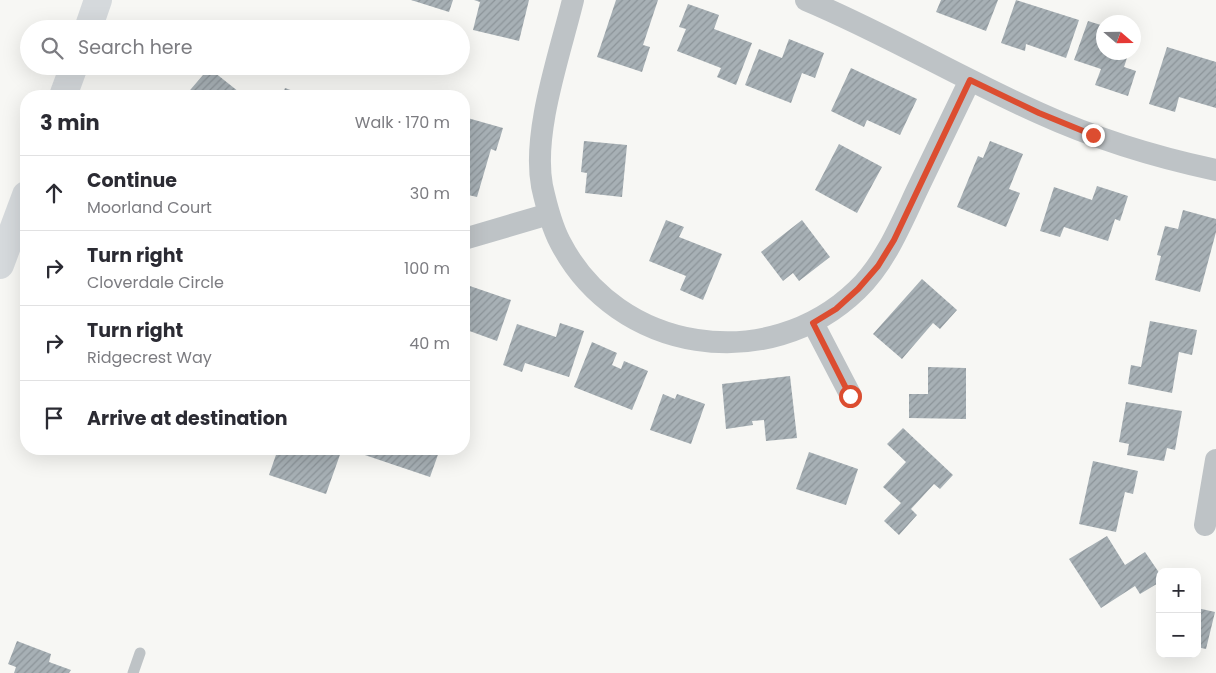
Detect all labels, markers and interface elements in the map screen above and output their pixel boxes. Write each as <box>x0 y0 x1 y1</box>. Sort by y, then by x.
north arrow <box>1096 15 1141 60</box>
search box <box>20 20 470 75</box>
icon: search <box>38 34 66 62</box>
text: Search here <box>78 34 192 61</box>
text: 3 min <box>40 108 100 137</box>
text: Walk · 170 m <box>355 111 450 134</box>
route end <box>1082 124 1105 147</box>
text: Continue <box>87 167 177 194</box>
icon: ahead <box>40 179 68 207</box>
text: 30 m <box>410 182 450 205</box>
text: Moorland Court <box>87 196 212 219</box>
text: Turn right <box>87 242 183 269</box>
icon: right <box>40 254 68 282</box>
text: 100 m <box>404 257 450 280</box>
text: Cloverdale Circle <box>87 271 224 294</box>
text: Turn right <box>87 317 183 344</box>
icon: right <box>40 329 68 357</box>
text: 40 m <box>409 332 450 355</box>
text: Ridgecrest Way <box>87 346 212 369</box>
route start <box>839 385 862 408</box>
icon: arrive <box>40 404 68 432</box>
text: Arrive at destination <box>87 405 288 432</box>
map controls <box>1156 568 1201 658</box>
button: + <box>1156 568 1201 613</box>
button: − <box>1156 613 1201 658</box>

